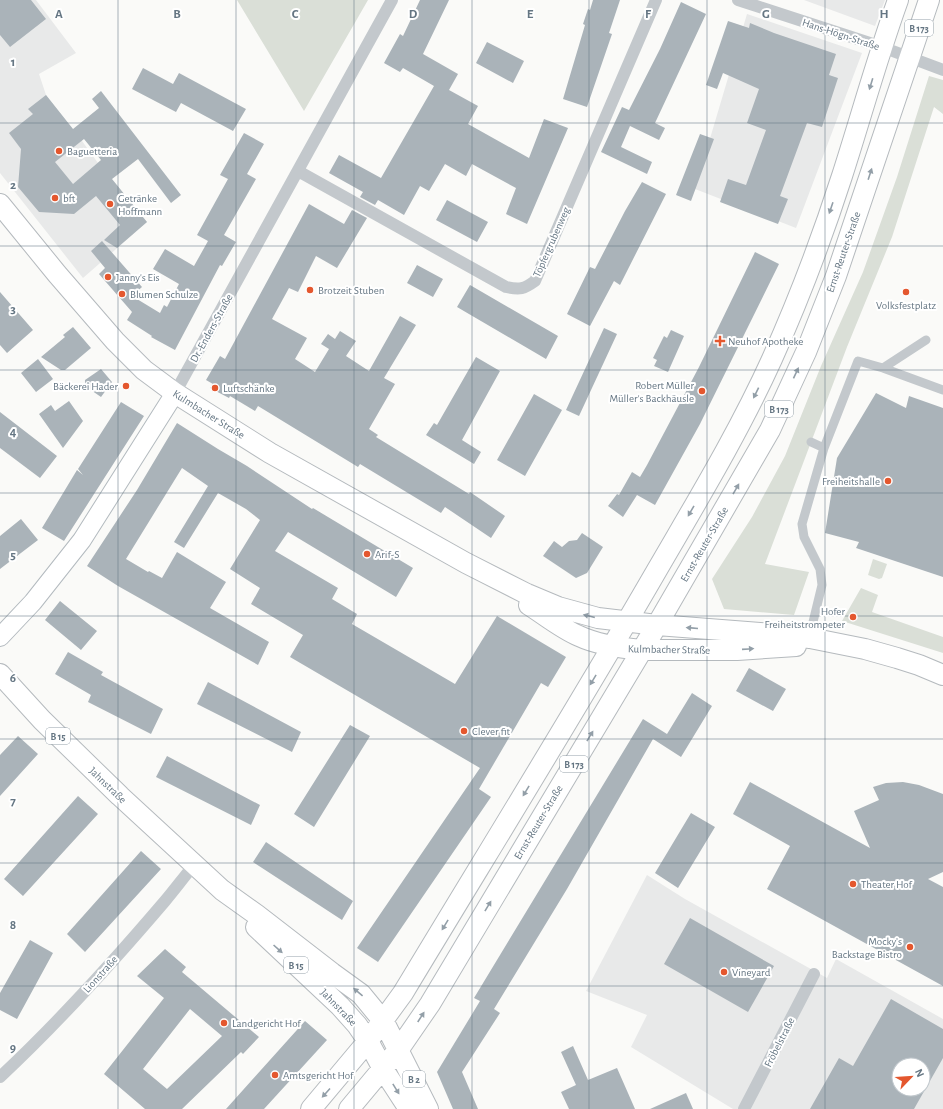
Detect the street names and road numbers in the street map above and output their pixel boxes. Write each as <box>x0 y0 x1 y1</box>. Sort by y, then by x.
street label: Hans-Högn-Straße <box>801 17 881 52</box>
road number: B 173 <box>905 20 933 36</box>
street label: Töpfergrubenweg <box>531 205 572 279</box>
street label: Ernst-Reuter-Straße <box>824 210 862 294</box>
street label: Dr.-Enders-Straße <box>188 292 235 364</box>
street label: Kulmbacher Straße <box>171 388 247 441</box>
road number: B 173 <box>765 401 793 417</box>
street label: Ernst-Reuter-Straße <box>679 505 730 584</box>
street label: Kulmbacher Straße <box>628 643 710 656</box>
road number: B 15 <box>46 728 70 744</box>
road number: B 173 <box>560 756 588 772</box>
street label: Jahnstraße <box>87 765 128 806</box>
street label: Ernst-Reuter-Straße <box>512 783 565 861</box>
street label: Lionstraße <box>81 954 120 995</box>
road number: B 15 <box>284 957 308 973</box>
street label: Jahnstraße <box>318 987 359 1028</box>
street label: Fröbelstraße <box>762 1016 797 1069</box>
road number: B 2 <box>403 1071 425 1087</box>

